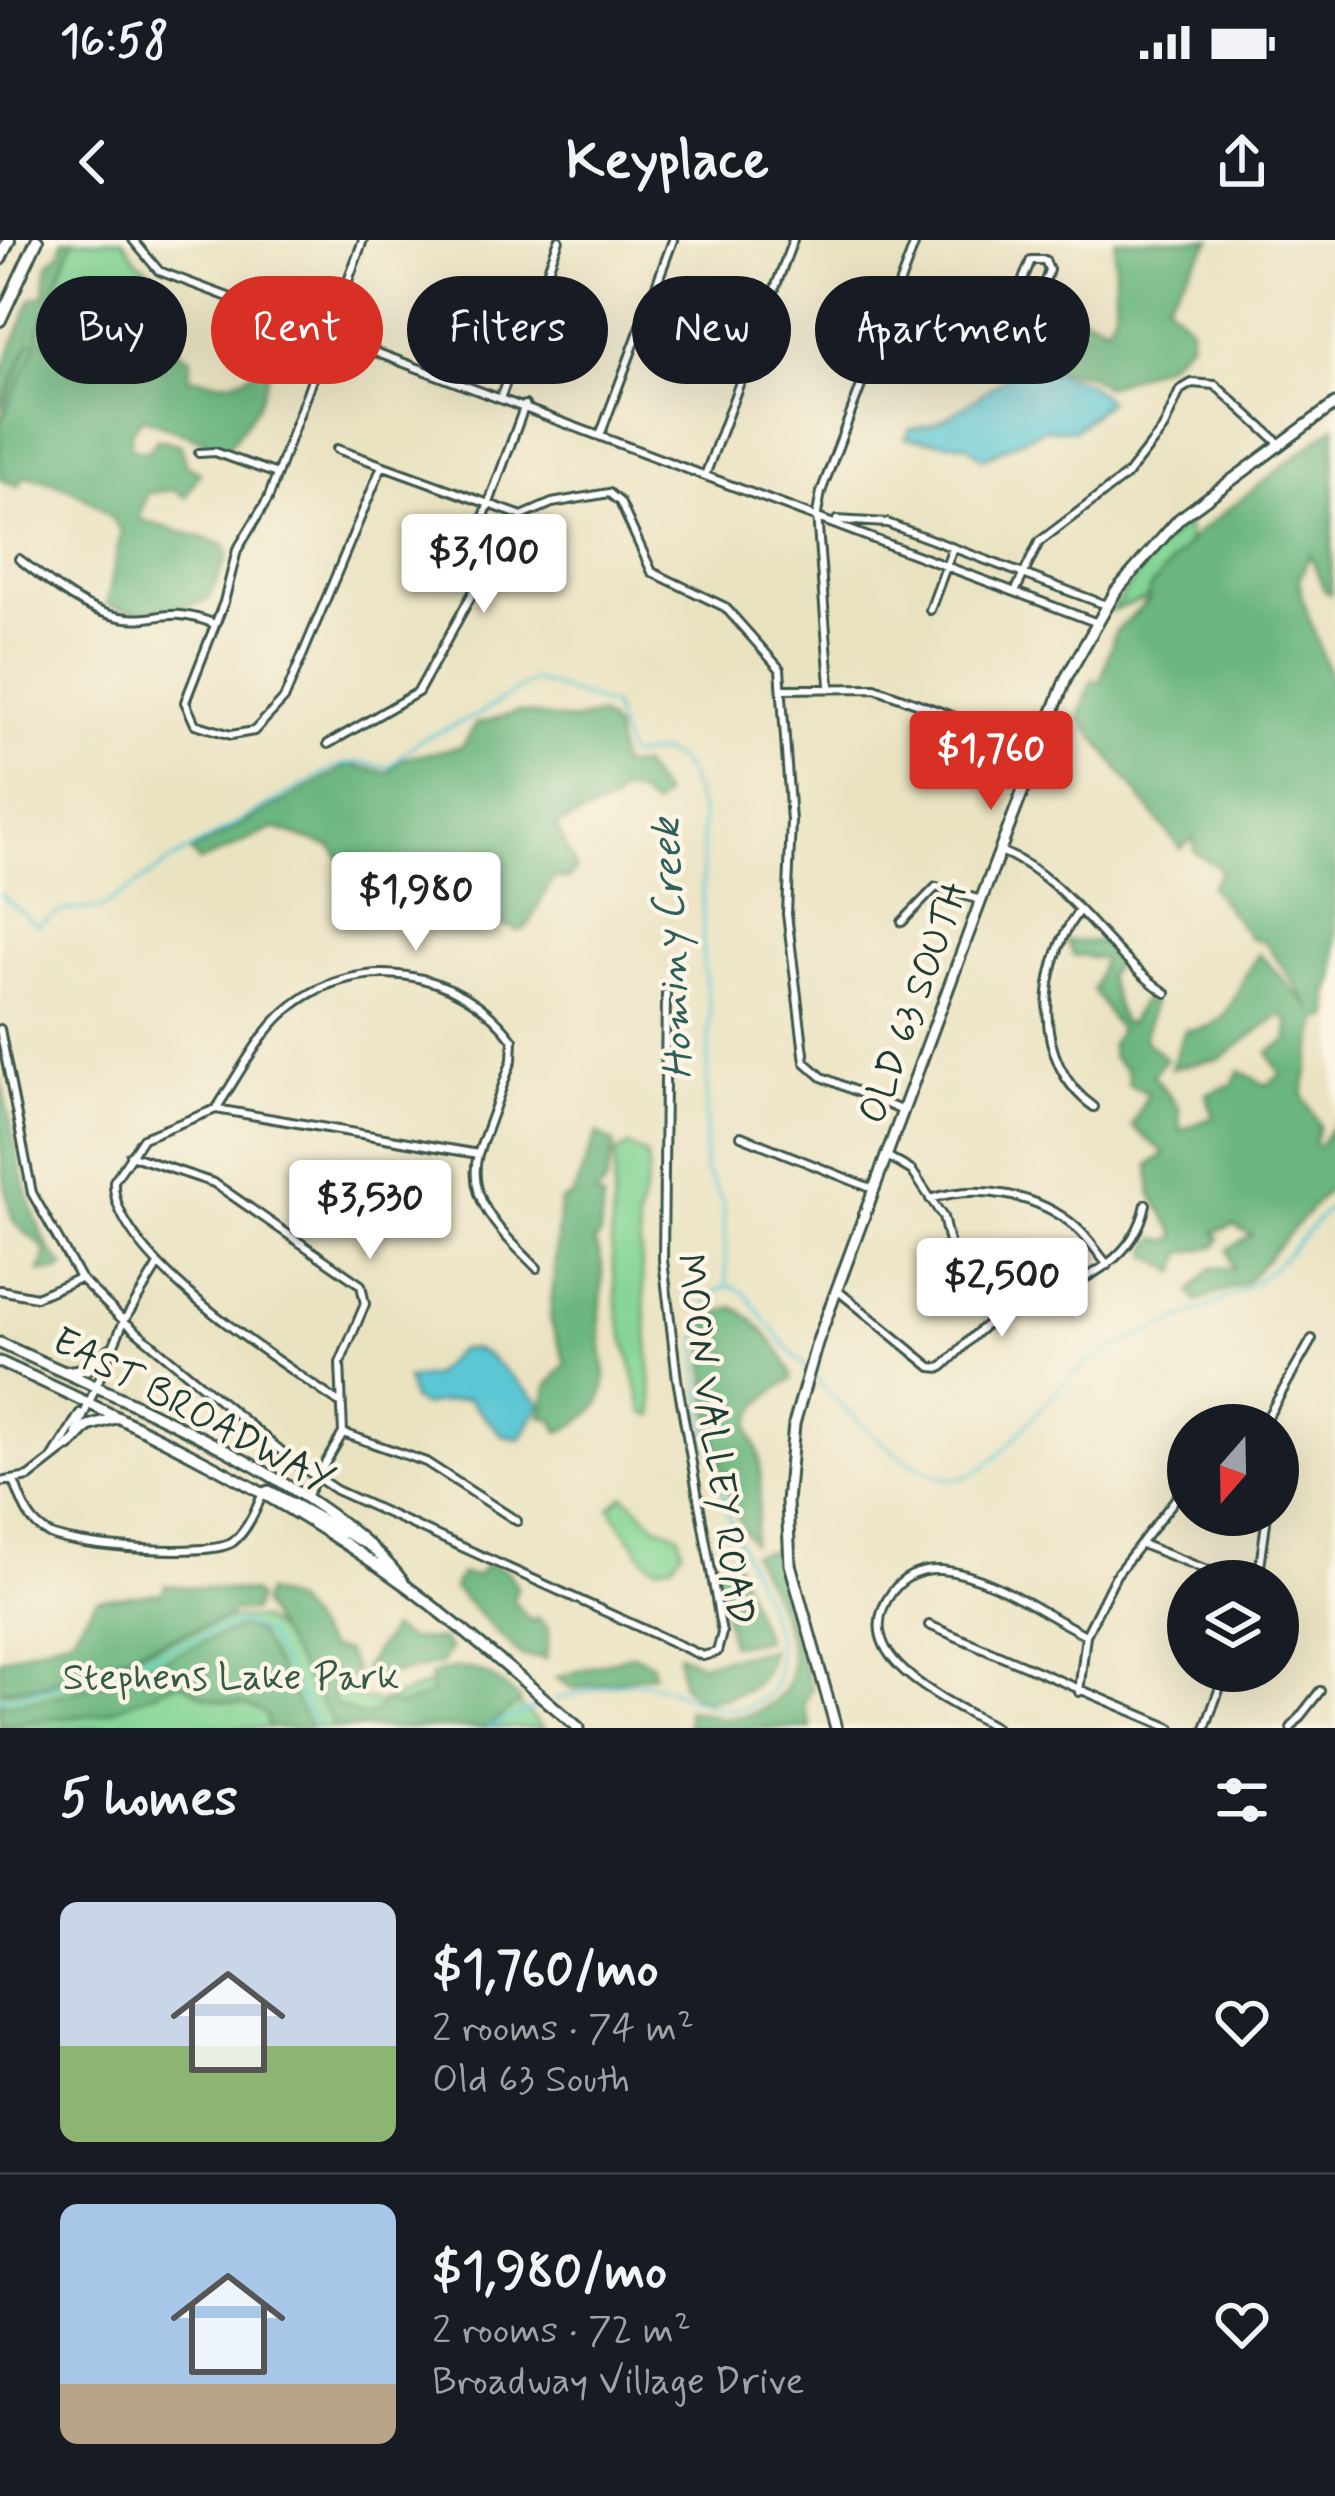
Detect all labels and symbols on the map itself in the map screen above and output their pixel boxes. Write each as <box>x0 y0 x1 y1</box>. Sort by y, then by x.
pin: $3,100 <box>386 514 582 616</box>
pin: $1,760 <box>893 711 1089 813</box>
water label: Hominy Creek <box>639 814 708 1081</box>
pin: $1,980 <box>318 852 514 954</box>
street label: OLD 63 SOUTH <box>848 875 983 1131</box>
pin: $3,530 <box>272 1160 468 1262</box>
pin: $2,500 <box>904 1238 1100 1340</box>
street label: MOON VALLEY ROAD <box>662 1250 765 1629</box>
street label: EAST BROADWAY <box>43 1316 342 1508</box>
north arrow <box>1167 1404 1299 1536</box>
park label: Stephens Lake Park <box>62 1653 400 1704</box>

